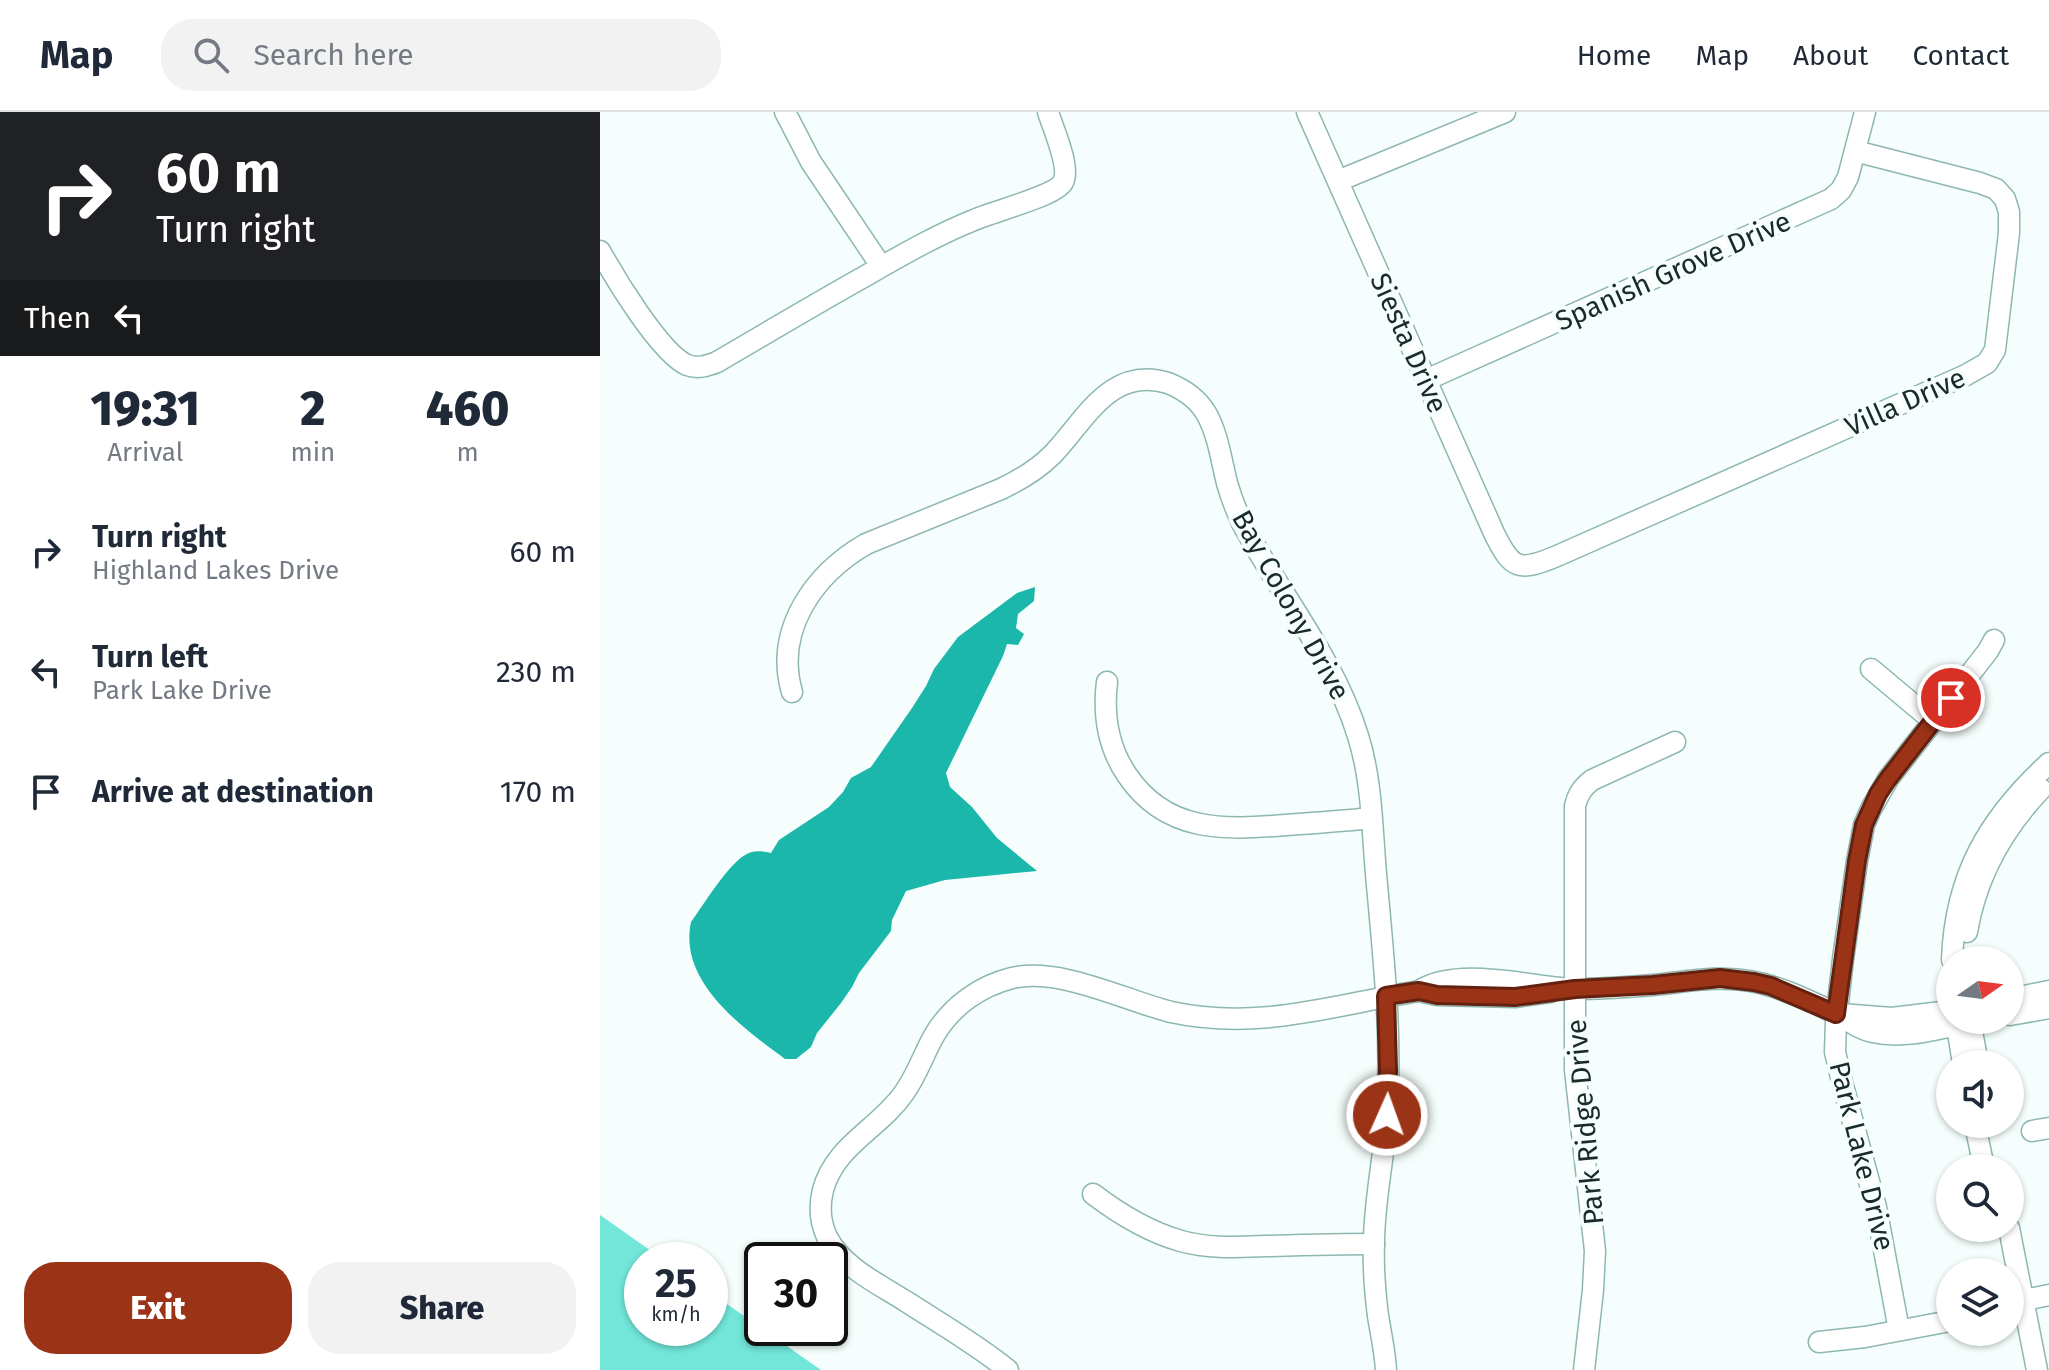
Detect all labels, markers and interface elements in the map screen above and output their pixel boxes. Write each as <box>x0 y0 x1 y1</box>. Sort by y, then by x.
search box <box>161 19 721 91</box>
text: Map <box>40 32 113 78</box>
icon: search <box>189 33 233 77</box>
text: Search here <box>253 37 414 73</box>
text: Home <box>1577 39 1651 72</box>
text: Map <box>1695 39 1749 72</box>
text: About <box>1793 39 1868 72</box>
text: Contact <box>1912 39 2009 72</box>
text: 60 m <box>156 140 281 207</box>
icon: right <box>24 144 128 248</box>
street label: Spanish Grove Drive <box>1550 204 1796 338</box>
text: Turn right <box>156 208 316 252</box>
street label: Siesta Drive <box>1363 268 1455 418</box>
icon: left <box>107 296 151 340</box>
text: Then <box>24 300 91 336</box>
street label: Villa Drive <box>1840 361 1970 443</box>
text: 19:31 <box>91 380 200 438</box>
text: 2 <box>300 380 325 438</box>
text: 460 <box>426 380 509 438</box>
text: Arrival <box>107 437 183 468</box>
text: min <box>290 437 335 468</box>
text: m <box>457 437 479 468</box>
street label: Bay Colony Drive <box>1225 504 1357 706</box>
text: Turn right <box>92 519 227 555</box>
icon: right <box>24 530 68 574</box>
text: 60 m <box>510 534 576 570</box>
text: Highland Lakes Drive <box>92 555 339 586</box>
text: Turn left <box>92 639 208 675</box>
icon: left <box>24 650 68 694</box>
text: 230 m <box>496 654 576 690</box>
pin <box>1917 664 1985 732</box>
text: Park Lake Drive <box>92 675 272 706</box>
icon: arrive <box>1929 676 1973 720</box>
icon: arrive <box>24 770 68 814</box>
text: Arrive at destination <box>92 774 374 810</box>
text: 170 m <box>500 774 576 810</box>
north arrow <box>1936 946 2024 1034</box>
map controls <box>1936 946 2024 1346</box>
street label: Park Ridge Drive <box>1560 1018 1610 1226</box>
button: sound <box>1936 1050 2024 1138</box>
street label: Park Lake Drive <box>1823 1058 1901 1254</box>
position arrow <box>1345 1073 1429 1157</box>
button: search <box>1936 1154 2024 1242</box>
speed limit sign: 30 <box>744 1242 848 1346</box>
button: layers <box>1936 1258 2024 1346</box>
text: 25 <box>655 1260 697 1308</box>
button: Exit <box>24 1262 292 1354</box>
button: Share <box>308 1262 576 1354</box>
text: km/h <box>651 1302 701 1326</box>

